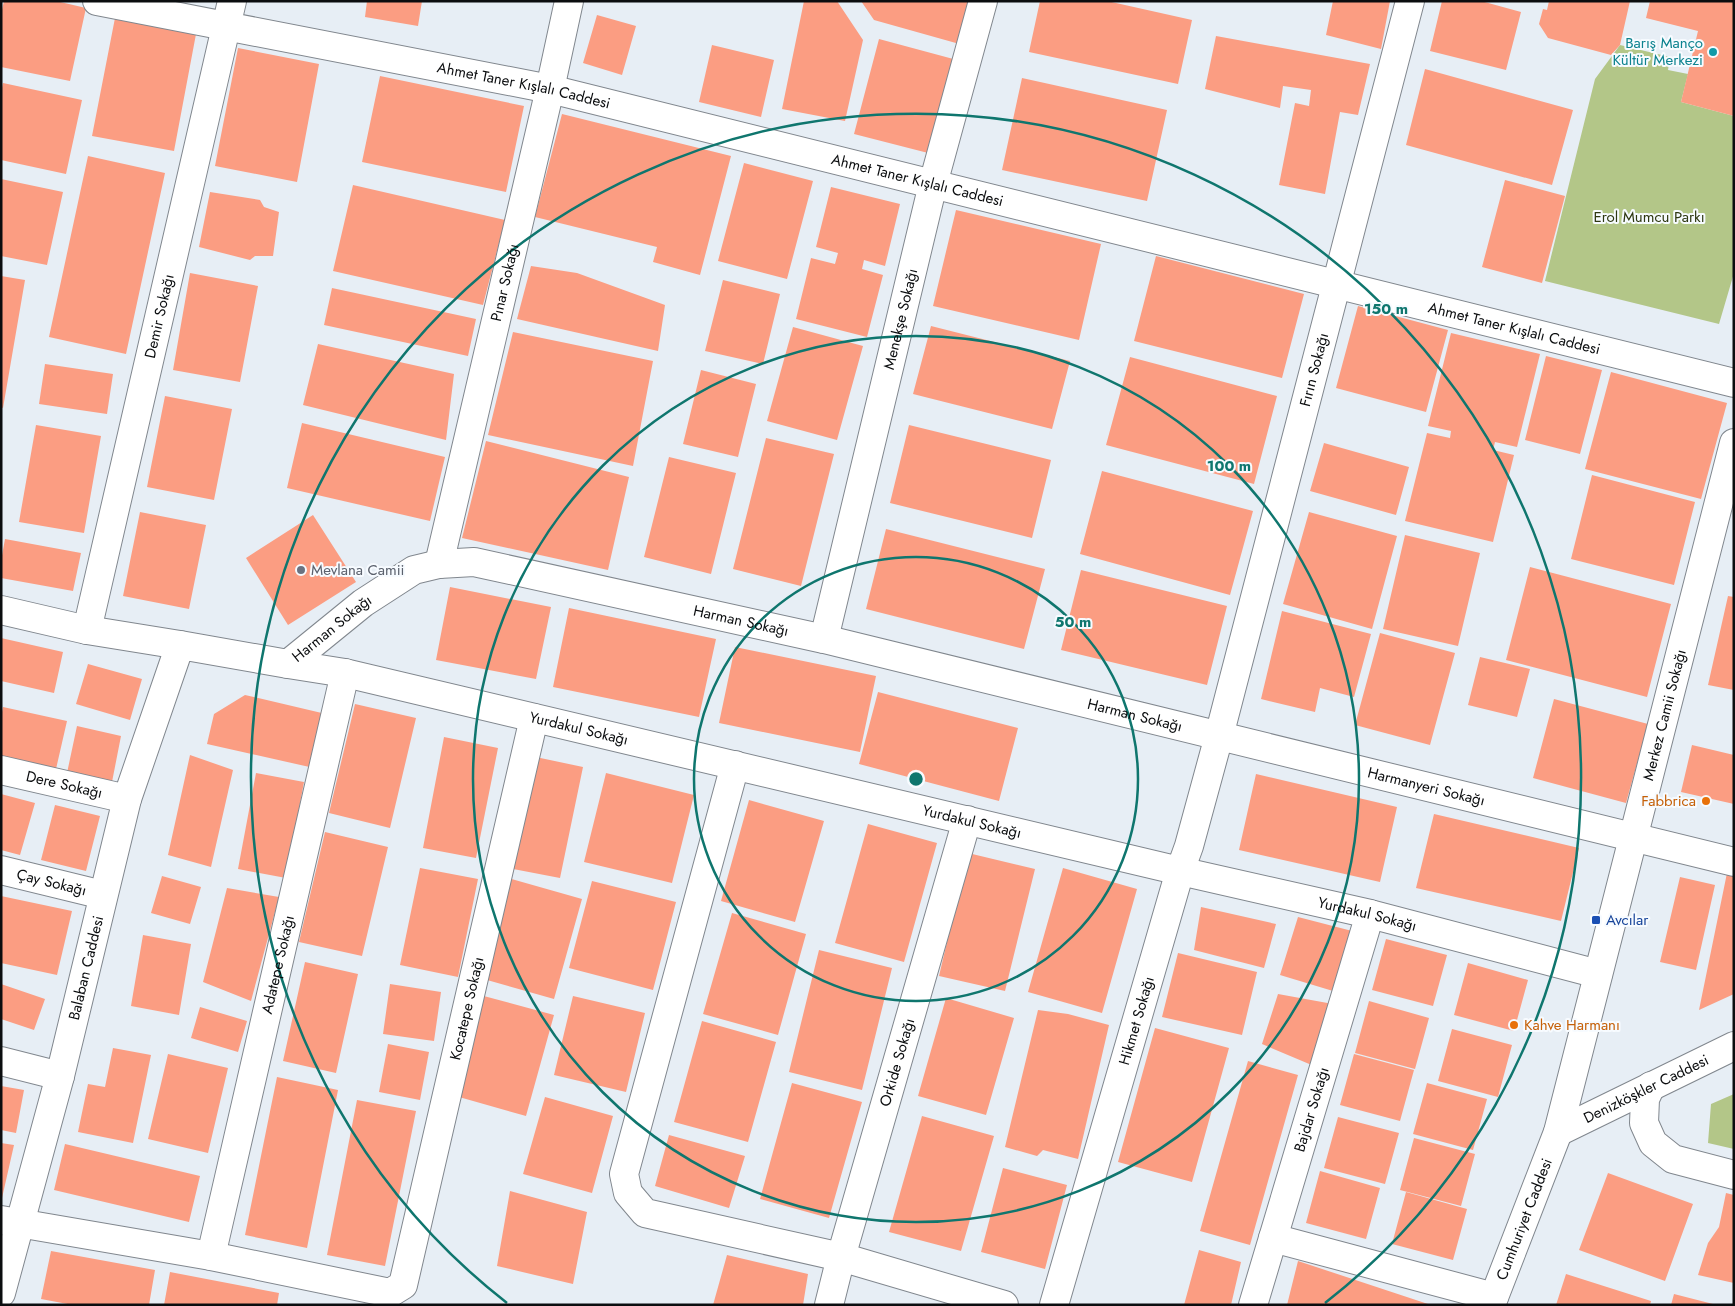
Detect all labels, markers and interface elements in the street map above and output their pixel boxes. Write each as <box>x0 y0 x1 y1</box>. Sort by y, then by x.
place label: Barış Manço Kültür Merkezi <box>1612 32 1703 71</box>
marker: Barış Manço Kültür Merkezi <box>1707 46 1719 58</box>
street label: Ahmet Taner Kışlalı Caddesi <box>435 56 613 115</box>
street label: Ahmet Taner Kışlalı Caddesi <box>829 148 1006 212</box>
park label: Erol Mumcu Parkı <box>1593 206 1705 228</box>
street label: Pınar Sokağı <box>485 241 525 324</box>
street label: Menekşe Sokağı <box>878 266 923 372</box>
street label: Demir Sokağı <box>139 272 180 361</box>
street label: Ahmet Taner Kışlalı Caddesi <box>1426 296 1603 360</box>
text: 150 m <box>1364 298 1408 320</box>
street label: Fırın Sokağı <box>1294 330 1334 409</box>
text: 100 m <box>1207 455 1251 477</box>
place label: Mevlana Camii <box>311 559 405 581</box>
marker: Mevlana Camii <box>295 564 307 576</box>
street label: Harman Sokağı <box>287 589 376 667</box>
street label: Harman Sokağı <box>691 600 791 642</box>
text: 50 m <box>1055 611 1091 633</box>
street label: Merkez Camii Sokağı <box>1637 647 1692 783</box>
street label: Harman Sokağı <box>1085 693 1185 737</box>
street label: Yurdakul Sokağı <box>527 706 631 751</box>
street label: Harmanyeri Sokağı <box>1365 762 1487 812</box>
street label: Dere Sokağı <box>24 765 105 804</box>
centre of rings <box>907 770 925 788</box>
place label: Fabbrica <box>1641 790 1696 812</box>
marker: Fabbrica <box>1700 795 1712 807</box>
street label: Yurdakul Sokağı <box>920 799 1024 844</box>
street label: Çay Sokağı <box>14 863 89 902</box>
street label: Yurdakul Sokağı <box>1316 892 1419 937</box>
place label: Avcılar <box>1606 909 1649 931</box>
street label: Adatepe Sokağı <box>256 913 300 1016</box>
street label: Balaban Caddesi <box>63 914 109 1022</box>
marker: Avcılar <box>1590 914 1602 926</box>
street label: Kocatepe Sokağı <box>444 955 489 1062</box>
street label: Hikmet Sokağı <box>1113 974 1160 1068</box>
place label: Kahve Harmanı <box>1524 1014 1620 1036</box>
street label: Orkide Sokağı <box>874 1016 920 1109</box>
marker: Kahve Harmanı <box>1508 1019 1520 1031</box>
street label: Denizköşkler Caddesi <box>1580 1049 1712 1129</box>
street label: Bajdar Sokağı <box>1288 1064 1335 1155</box>
street label: Cumhuriyet Caddesi <box>1491 1155 1558 1283</box>

